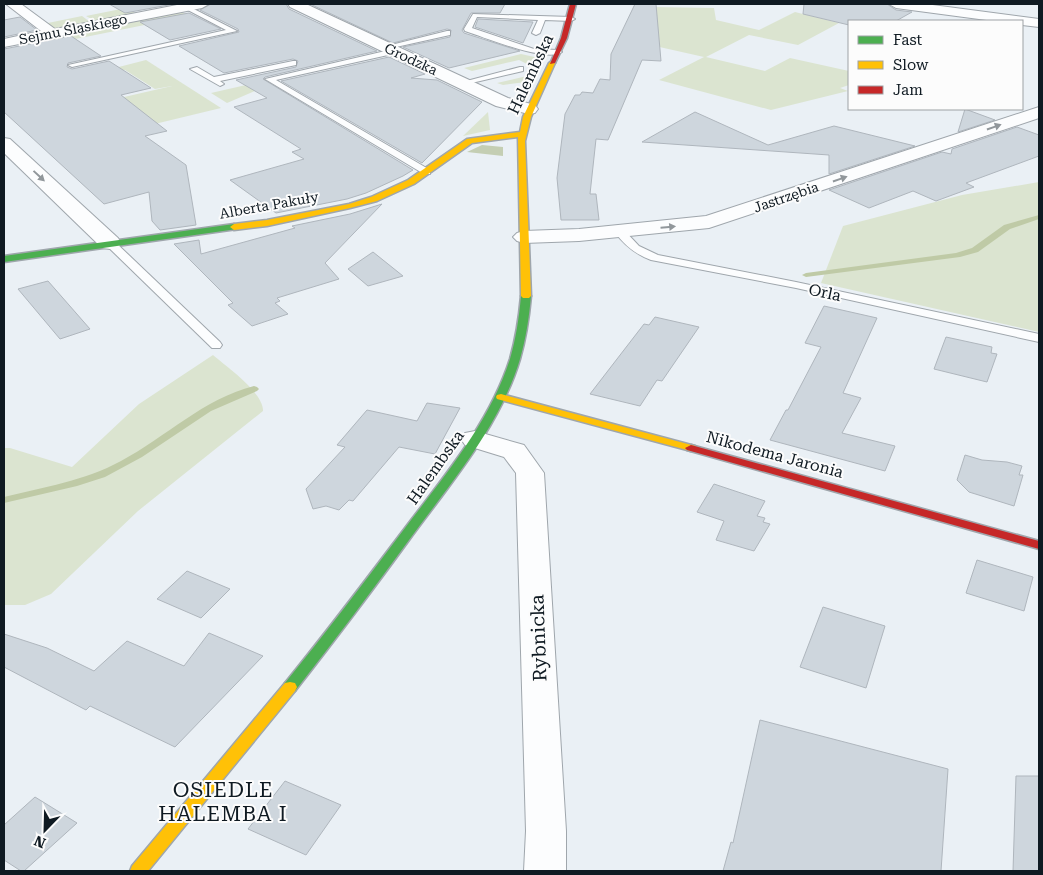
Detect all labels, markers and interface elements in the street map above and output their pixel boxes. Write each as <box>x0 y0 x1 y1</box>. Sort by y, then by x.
street label: Sejmu Śląskiego <box>17 11 129 47</box>
legend <box>848 20 1023 110</box>
street label: Halembska <box>504 31 557 117</box>
text: Fast <box>893 31 923 49</box>
street label: Grodzka <box>382 40 440 78</box>
text: Slow <box>893 56 929 74</box>
text: Jam <box>893 81 923 99</box>
one-way arrow <box>987 123 1002 130</box>
one-way arrow <box>33 171 46 182</box>
one-way arrow <box>833 174 848 182</box>
street label: Jastrzębia <box>751 178 821 216</box>
street label: Alberta Pakuły <box>218 188 320 222</box>
one-way arrow <box>660 223 676 231</box>
street label: Orla <box>807 280 843 305</box>
street label: Halembska <box>403 426 468 508</box>
street label: Nikodema Jaronia <box>704 427 846 482</box>
street label: Rybnicka <box>525 593 552 682</box>
district label: OSIEDLE HALEMBA I <box>158 778 288 826</box>
north arrow <box>20 805 70 855</box>
text: N <box>32 832 48 851</box>

